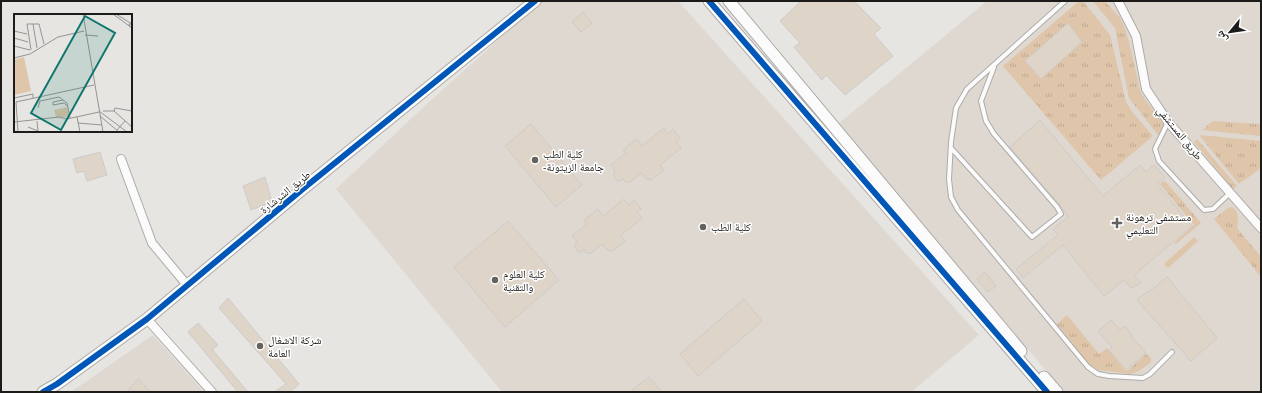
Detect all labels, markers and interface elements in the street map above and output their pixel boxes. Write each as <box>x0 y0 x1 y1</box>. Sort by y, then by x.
north arrow <box>1210 12 1250 52</box>
inset map <box>14 14 132 132</box>
text: ش <box>1211 28 1231 46</box>
street label: طريق المستشفي <box>1153 103 1207 164</box>
place label: كلية الطب -جامعة الزيتونة <box>543 146 604 174</box>
marker: كلية الطب -جامعة الزيتونة <box>530 155 540 165</box>
street label: طريق الشرشارة <box>256 167 313 217</box>
place label: مستشفى ترهونة التعليمي <box>1126 209 1191 239</box>
marker: مستشفى ترهونة التعليمي <box>1111 217 1123 229</box>
place label: كلية الطب <box>711 219 751 234</box>
marker: كلية الطب <box>698 222 708 232</box>
place label: كلية العلوم والتقنية <box>503 266 545 294</box>
marker: كلية العلوم والتقنية <box>490 275 500 285</box>
place label: شركة الاشغال العامة <box>268 332 322 360</box>
marker: شركة الاشغال العامة <box>255 341 265 351</box>

